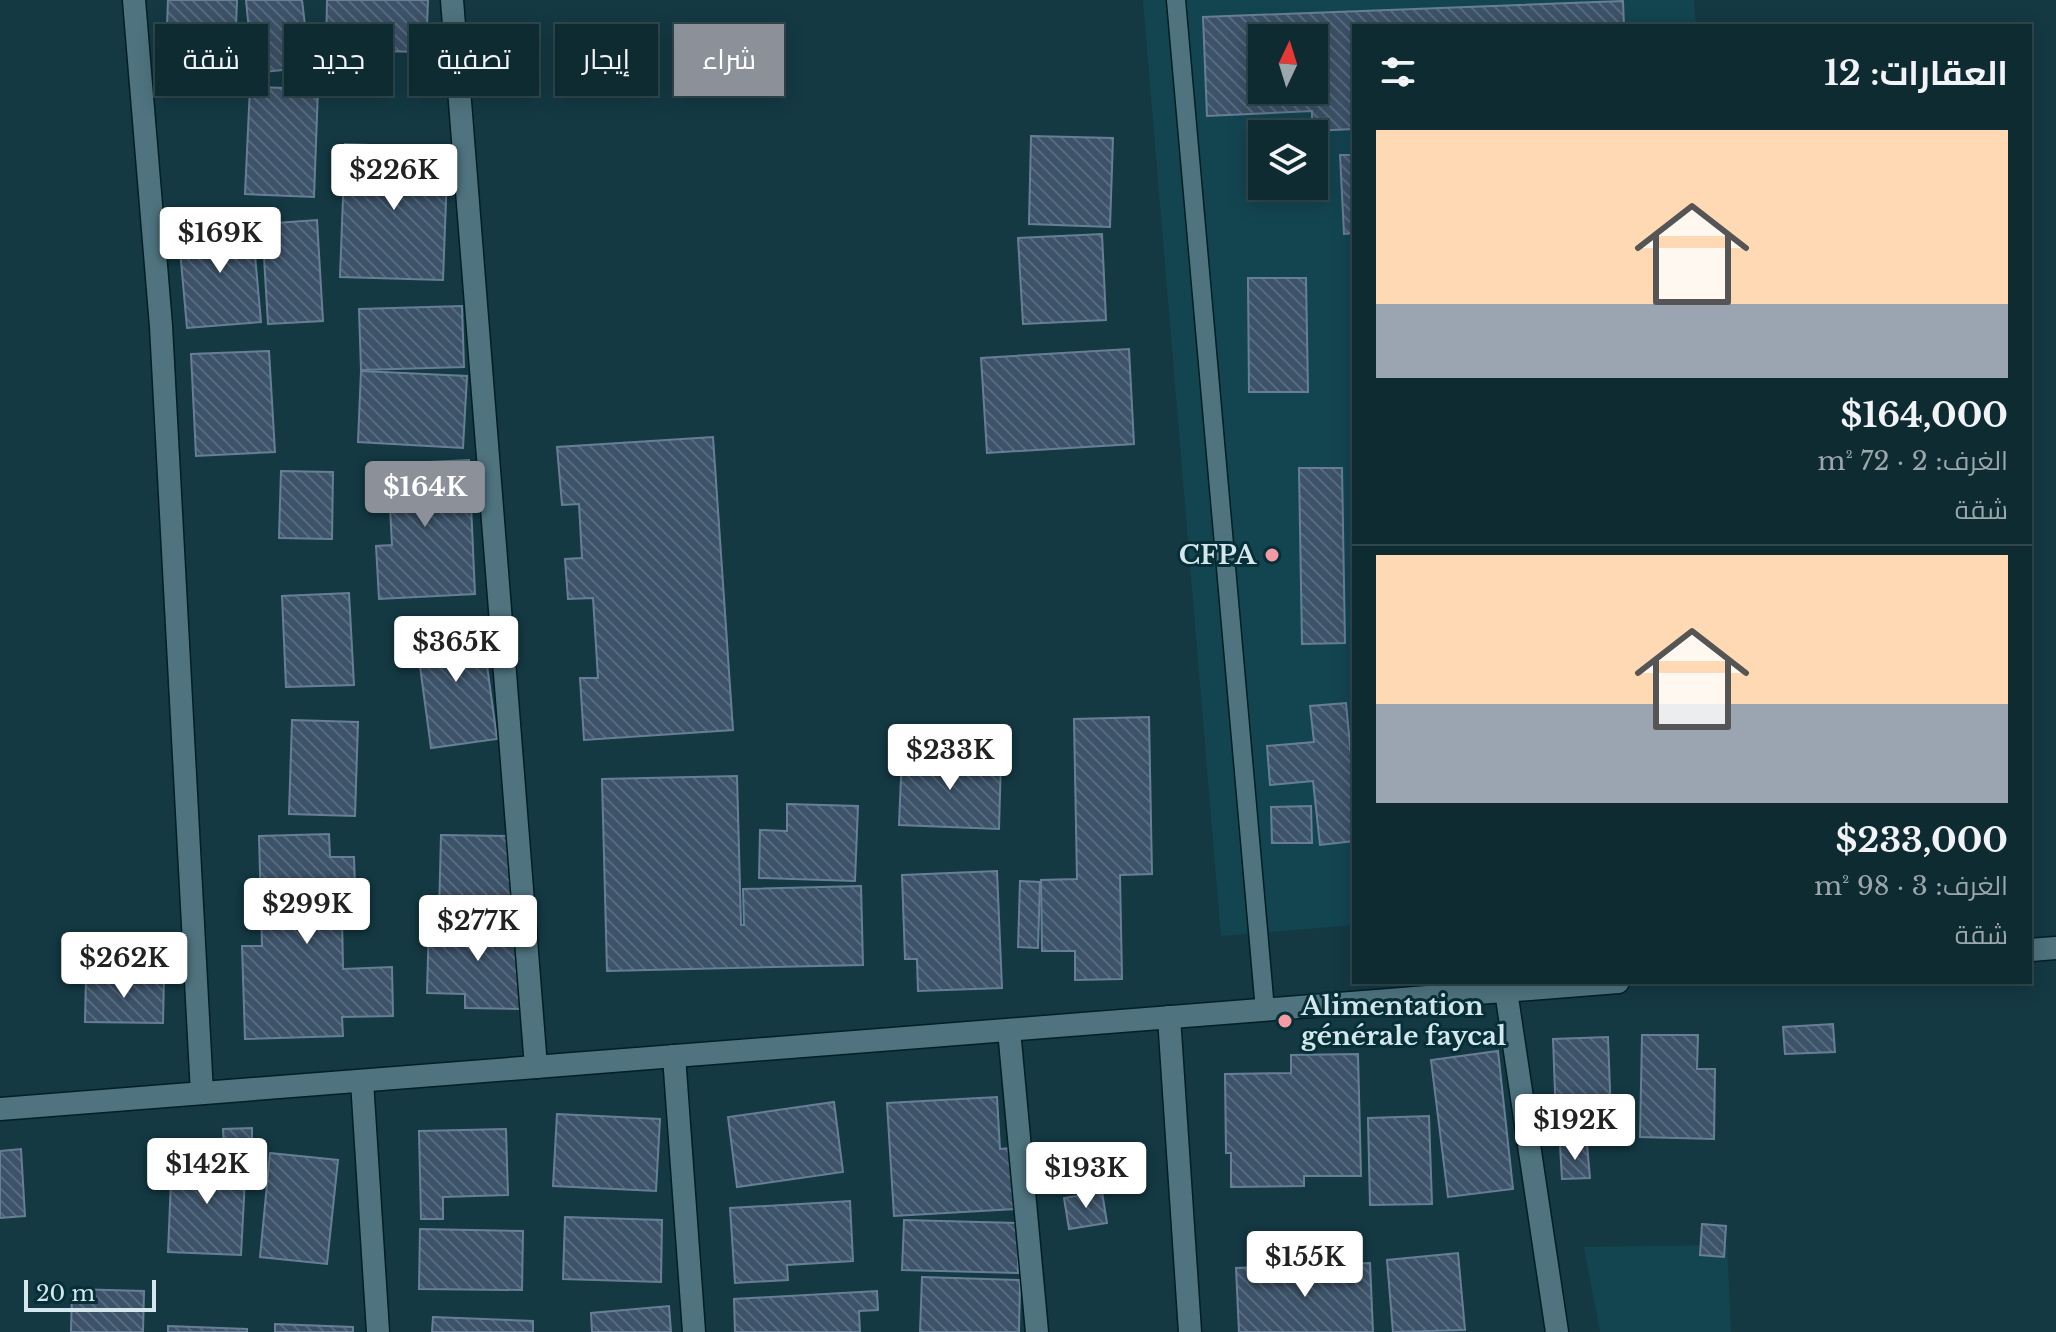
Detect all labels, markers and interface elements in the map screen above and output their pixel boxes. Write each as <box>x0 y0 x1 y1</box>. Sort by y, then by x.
chip: شقة <box>155 24 268 96</box>
chip: جديد <box>284 24 393 96</box>
chip: تصفية <box>409 24 539 96</box>
chip: إيجار <box>555 24 658 96</box>
chip: شراء <box>674 24 784 96</box>
north arrow <box>1248 24 1328 104</box>
map controls <box>1248 24 1328 200</box>
icon: filters <box>1376 50 1420 94</box>
text: العقارات: 12 <box>1824 52 2008 94</box>
button: layers <box>1248 120 1328 200</box>
pin: $226K <box>338 144 450 212</box>
text: $226K <box>349 154 439 186</box>
icon: home <box>1620 182 1764 326</box>
pin: $169K <box>164 207 276 275</box>
text: $169K <box>178 217 262 249</box>
text: $164,000 <box>1841 394 2008 436</box>
text: الغرف: 2 · 72 m² <box>1818 445 2008 477</box>
pin: $164K <box>369 461 481 529</box>
text: $164K <box>383 471 467 503</box>
text: شقة <box>1955 494 2008 526</box>
place label: CFPA <box>1179 539 1257 571</box>
marker: CFPA <box>1263 546 1281 564</box>
icon: home <box>1620 607 1764 751</box>
pin: $365K <box>400 616 512 684</box>
text: $365K <box>412 626 500 658</box>
pin: $233K <box>894 724 1006 792</box>
text: $233K <box>906 734 994 766</box>
text: $233,000 <box>1835 819 2008 861</box>
text: الغرف: 3 · 98 m² <box>1814 870 2008 902</box>
pin: $299K <box>251 878 363 946</box>
text: $299K <box>262 888 352 920</box>
pin: $277K <box>422 895 534 963</box>
text: $277K <box>437 905 519 937</box>
text: شقة <box>1955 919 2008 951</box>
pin: $262K <box>68 932 180 1000</box>
text: $262K <box>79 942 169 974</box>
place label: Alimentation générale faycal <box>1300 990 1506 1052</box>
marker: Alimentation générale faycal <box>1276 1012 1294 1030</box>
pin: $192K <box>1519 1094 1631 1162</box>
text: $192K <box>1533 1104 1617 1136</box>
pin: $142K <box>151 1138 263 1206</box>
pin: $193K <box>1030 1142 1142 1210</box>
text: $142K <box>165 1148 249 1180</box>
text: $193K <box>1044 1152 1128 1184</box>
pin: $155K <box>1249 1231 1361 1299</box>
text: $155K <box>1265 1241 1345 1273</box>
scale bar <box>24 1276 156 1312</box>
text: 20 m <box>36 1280 95 1307</box>

